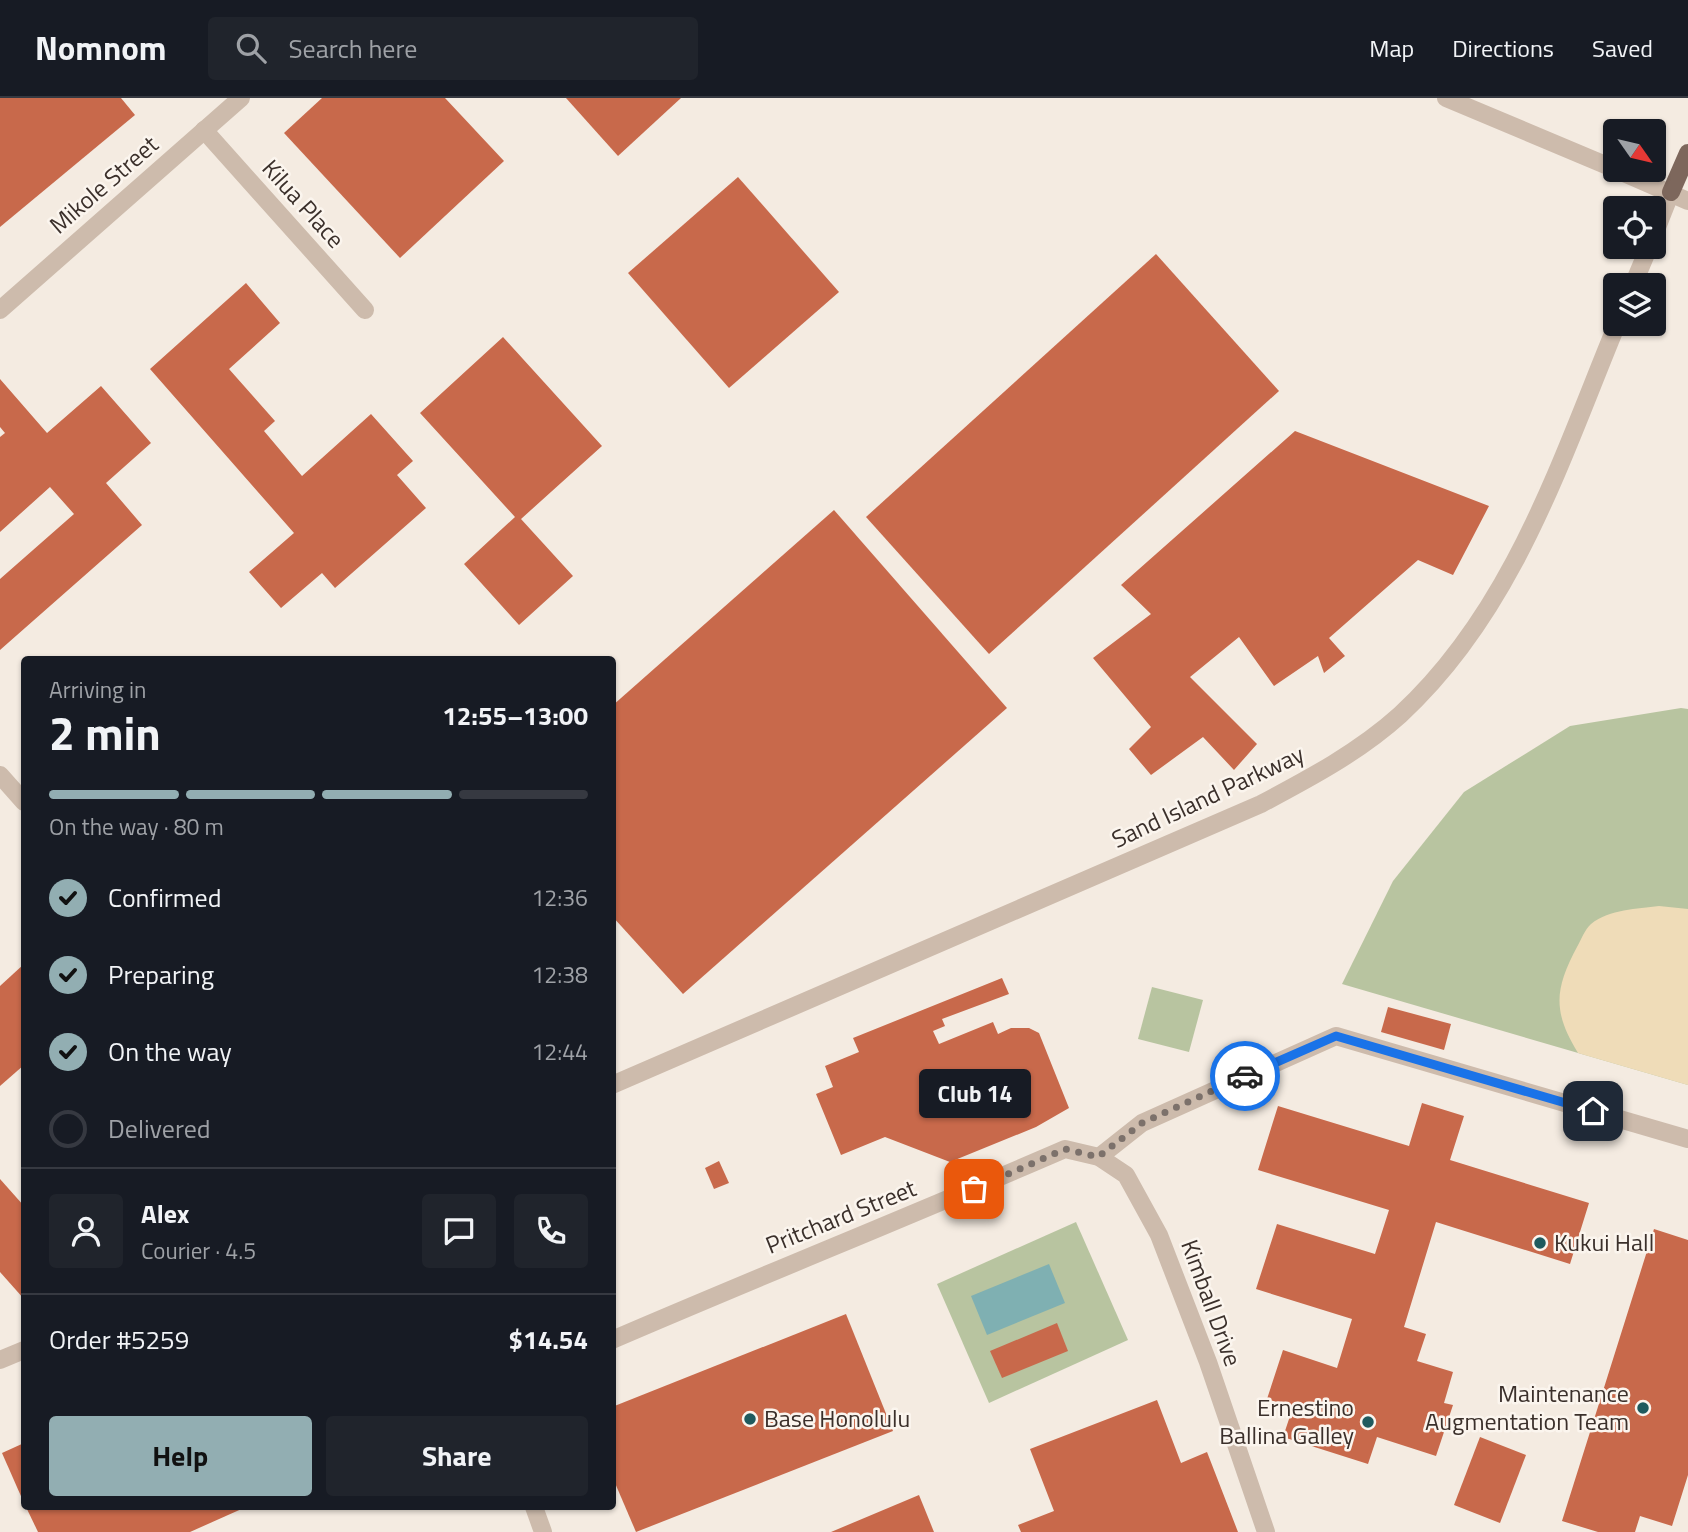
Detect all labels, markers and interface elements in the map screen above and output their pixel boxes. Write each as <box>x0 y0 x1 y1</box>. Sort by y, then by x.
search box <box>208 17 698 80</box>
text: Nomnom <box>35 23 166 73</box>
icon: search <box>232 29 270 67</box>
text: Search here <box>288 29 417 68</box>
text: Map <box>1369 30 1414 66</box>
text: Directions <box>1452 30 1554 66</box>
text: Saved <box>1592 30 1653 66</box>
north arrow <box>1603 119 1666 182</box>
map controls <box>1603 119 1666 336</box>
street label: Mikole Street <box>41 126 166 242</box>
street label: Kilua Place <box>254 151 354 256</box>
button: locate <box>1603 196 1666 259</box>
button: layers <box>1603 273 1666 336</box>
text: Arriving in <box>49 672 146 707</box>
text: 12:55–13:00 <box>442 696 588 735</box>
text: 2 min <box>49 698 161 768</box>
street label: Sand Island Parkway <box>1105 735 1310 857</box>
text: On the way · 80 m <box>49 809 224 844</box>
text: Confirmed <box>108 878 222 917</box>
icon: check <box>49 879 87 917</box>
text: 12:36 <box>531 880 588 915</box>
text: Preparing <box>108 955 214 994</box>
icon: check <box>49 956 87 994</box>
text: 12:38 <box>531 957 588 992</box>
text: On the way <box>108 1032 232 1071</box>
icon: check <box>49 1033 87 1071</box>
text: 12:44 <box>531 1034 588 1069</box>
courier <box>1210 1041 1280 1111</box>
icon: car <box>1226 1057 1264 1095</box>
callout: Club 14 <box>918 1070 1030 1119</box>
text: Club 14 <box>938 1076 1012 1111</box>
pin <box>1563 1081 1623 1141</box>
icon: home <box>1574 1092 1612 1130</box>
text: Delivered <box>108 1109 211 1148</box>
pin <box>944 1159 1004 1219</box>
street label: Pritchard Street <box>760 1169 922 1263</box>
icon: bag <box>955 1170 993 1208</box>
button: person <box>49 1194 123 1268</box>
text: Alex <box>141 1194 189 1233</box>
button: chat <box>422 1194 496 1268</box>
button: phone <box>514 1194 588 1268</box>
place label: Kukui Hall <box>1554 1224 1654 1260</box>
text: Courier · 4.5 <box>141 1233 256 1268</box>
street label: Kimball Drive <box>1172 1234 1252 1371</box>
marker: Kukui Hall <box>1532 1235 1548 1251</box>
text: Order #5259 <box>49 1320 189 1359</box>
text: $14.54 <box>509 1320 588 1359</box>
place label: Maintenance Augmentation Team <box>1425 1375 1629 1439</box>
place label: Ernestino Ballina Galley <box>1219 1389 1354 1453</box>
place label: Base Honolulu <box>764 1400 910 1436</box>
marker: Maintenance Augmentation Team <box>1635 1400 1651 1416</box>
marker: Base Honolulu <box>742 1411 758 1427</box>
marker: Ernestino Ballina Galley <box>1360 1414 1376 1430</box>
button: Help <box>49 1416 312 1496</box>
button: Share <box>326 1416 588 1496</box>

